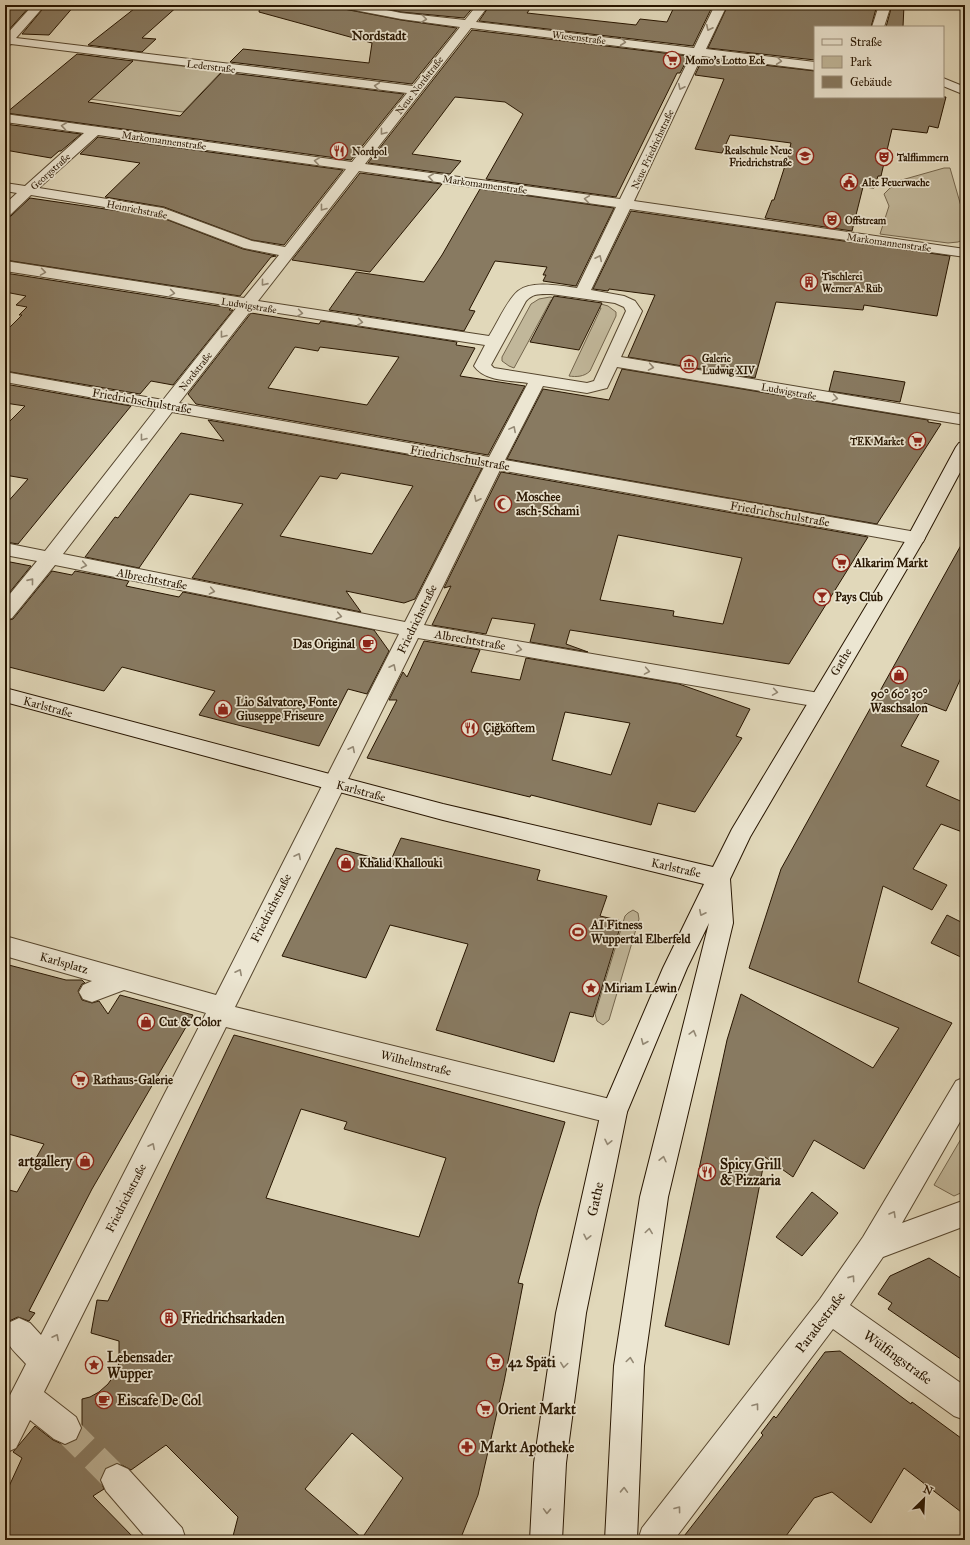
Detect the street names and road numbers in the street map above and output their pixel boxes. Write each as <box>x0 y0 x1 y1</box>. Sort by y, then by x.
street label: Wiesenstraße <box>551 29 606 47</box>
street label: Neue Nordstraße <box>393 54 446 117</box>
street label: Lederstraße <box>186 58 236 76</box>
street label: Neue Friedrichstraße <box>629 108 677 191</box>
street label: Markomannenstraße <box>121 129 207 153</box>
street label: Georgstraße <box>28 151 73 193</box>
street label: Markomannenstraße <box>442 173 528 197</box>
street label: Heinrichstraße <box>105 198 168 222</box>
street label: Markomannenstraße <box>846 231 932 255</box>
street label: Ludwigstraße <box>220 296 278 316</box>
street label: Nordstraße <box>177 350 215 394</box>
street label: Ludwigstraße <box>760 381 818 403</box>
street label: Friedrichschulstraße <box>91 385 193 417</box>
street label: Friedrichschulstraße <box>409 442 511 474</box>
street label: Friedrichschulstraße <box>729 498 831 530</box>
street label: Albrechtstraße <box>114 565 189 593</box>
street label: Friedrichstraße <box>394 582 440 656</box>
street label: Albrechtstraße <box>432 627 507 653</box>
street label: Gathe <box>827 646 855 678</box>
street label: Karlstraße <box>22 694 74 720</box>
street label: Karlstraße <box>335 778 387 804</box>
street label: Karlstraße <box>650 855 702 881</box>
street label: Friedrichstraße <box>248 871 294 945</box>
street label: Karlsplatz <box>38 949 90 977</box>
street label: Wilhelmstraße <box>379 1047 453 1079</box>
street label: Friedrichstraße <box>103 1161 149 1235</box>
street label: Gathe <box>584 1180 607 1218</box>
street label: Paradestraße <box>792 1288 849 1356</box>
street label: Wülfingstraße <box>860 1327 936 1388</box>

